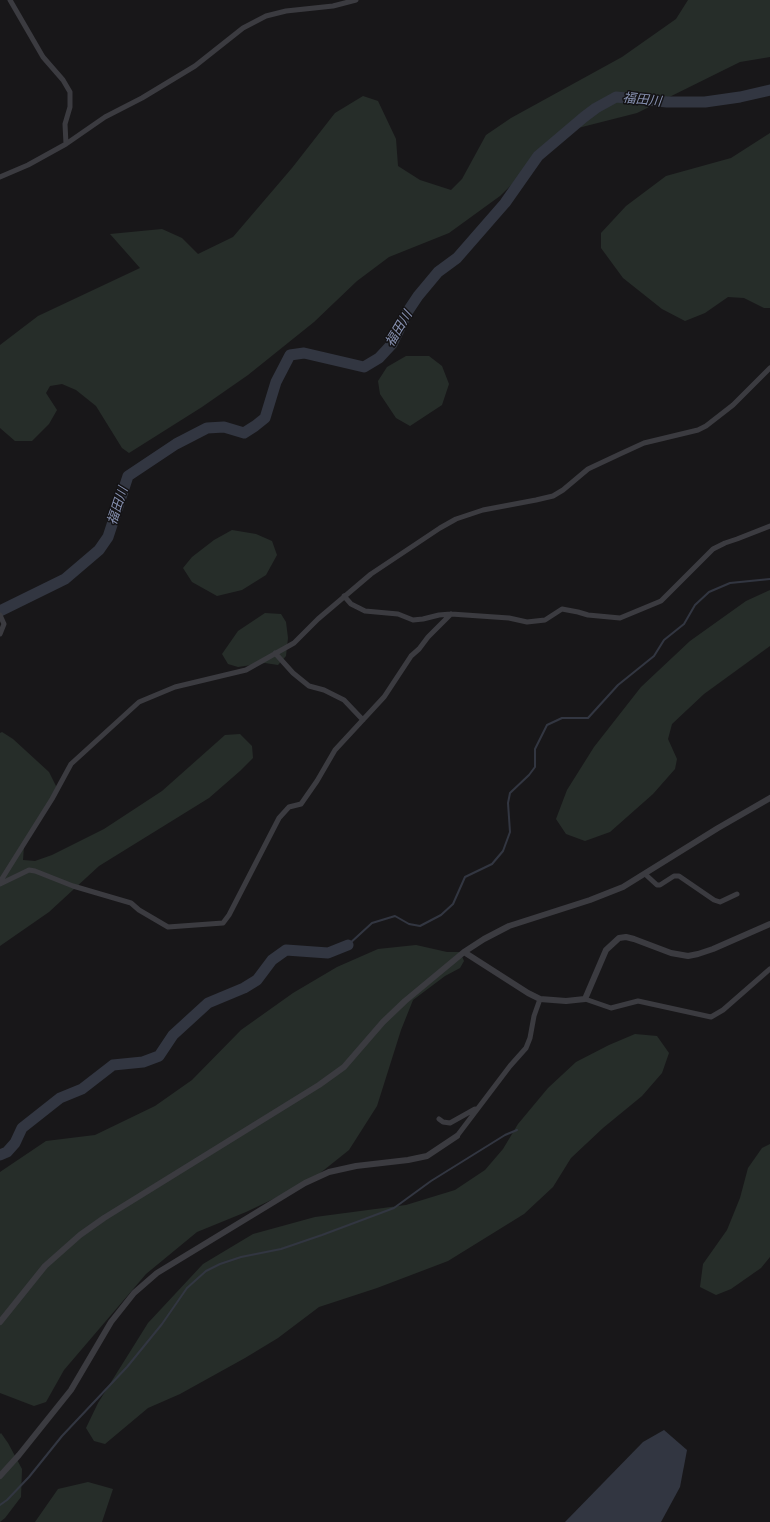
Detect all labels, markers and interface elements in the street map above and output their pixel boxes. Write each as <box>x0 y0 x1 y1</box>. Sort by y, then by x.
water label: 福田川 <box>622 90 662 110</box>
water label: 福田川 <box>382 308 416 350</box>
water label: 福田川 <box>105 485 131 527</box>

